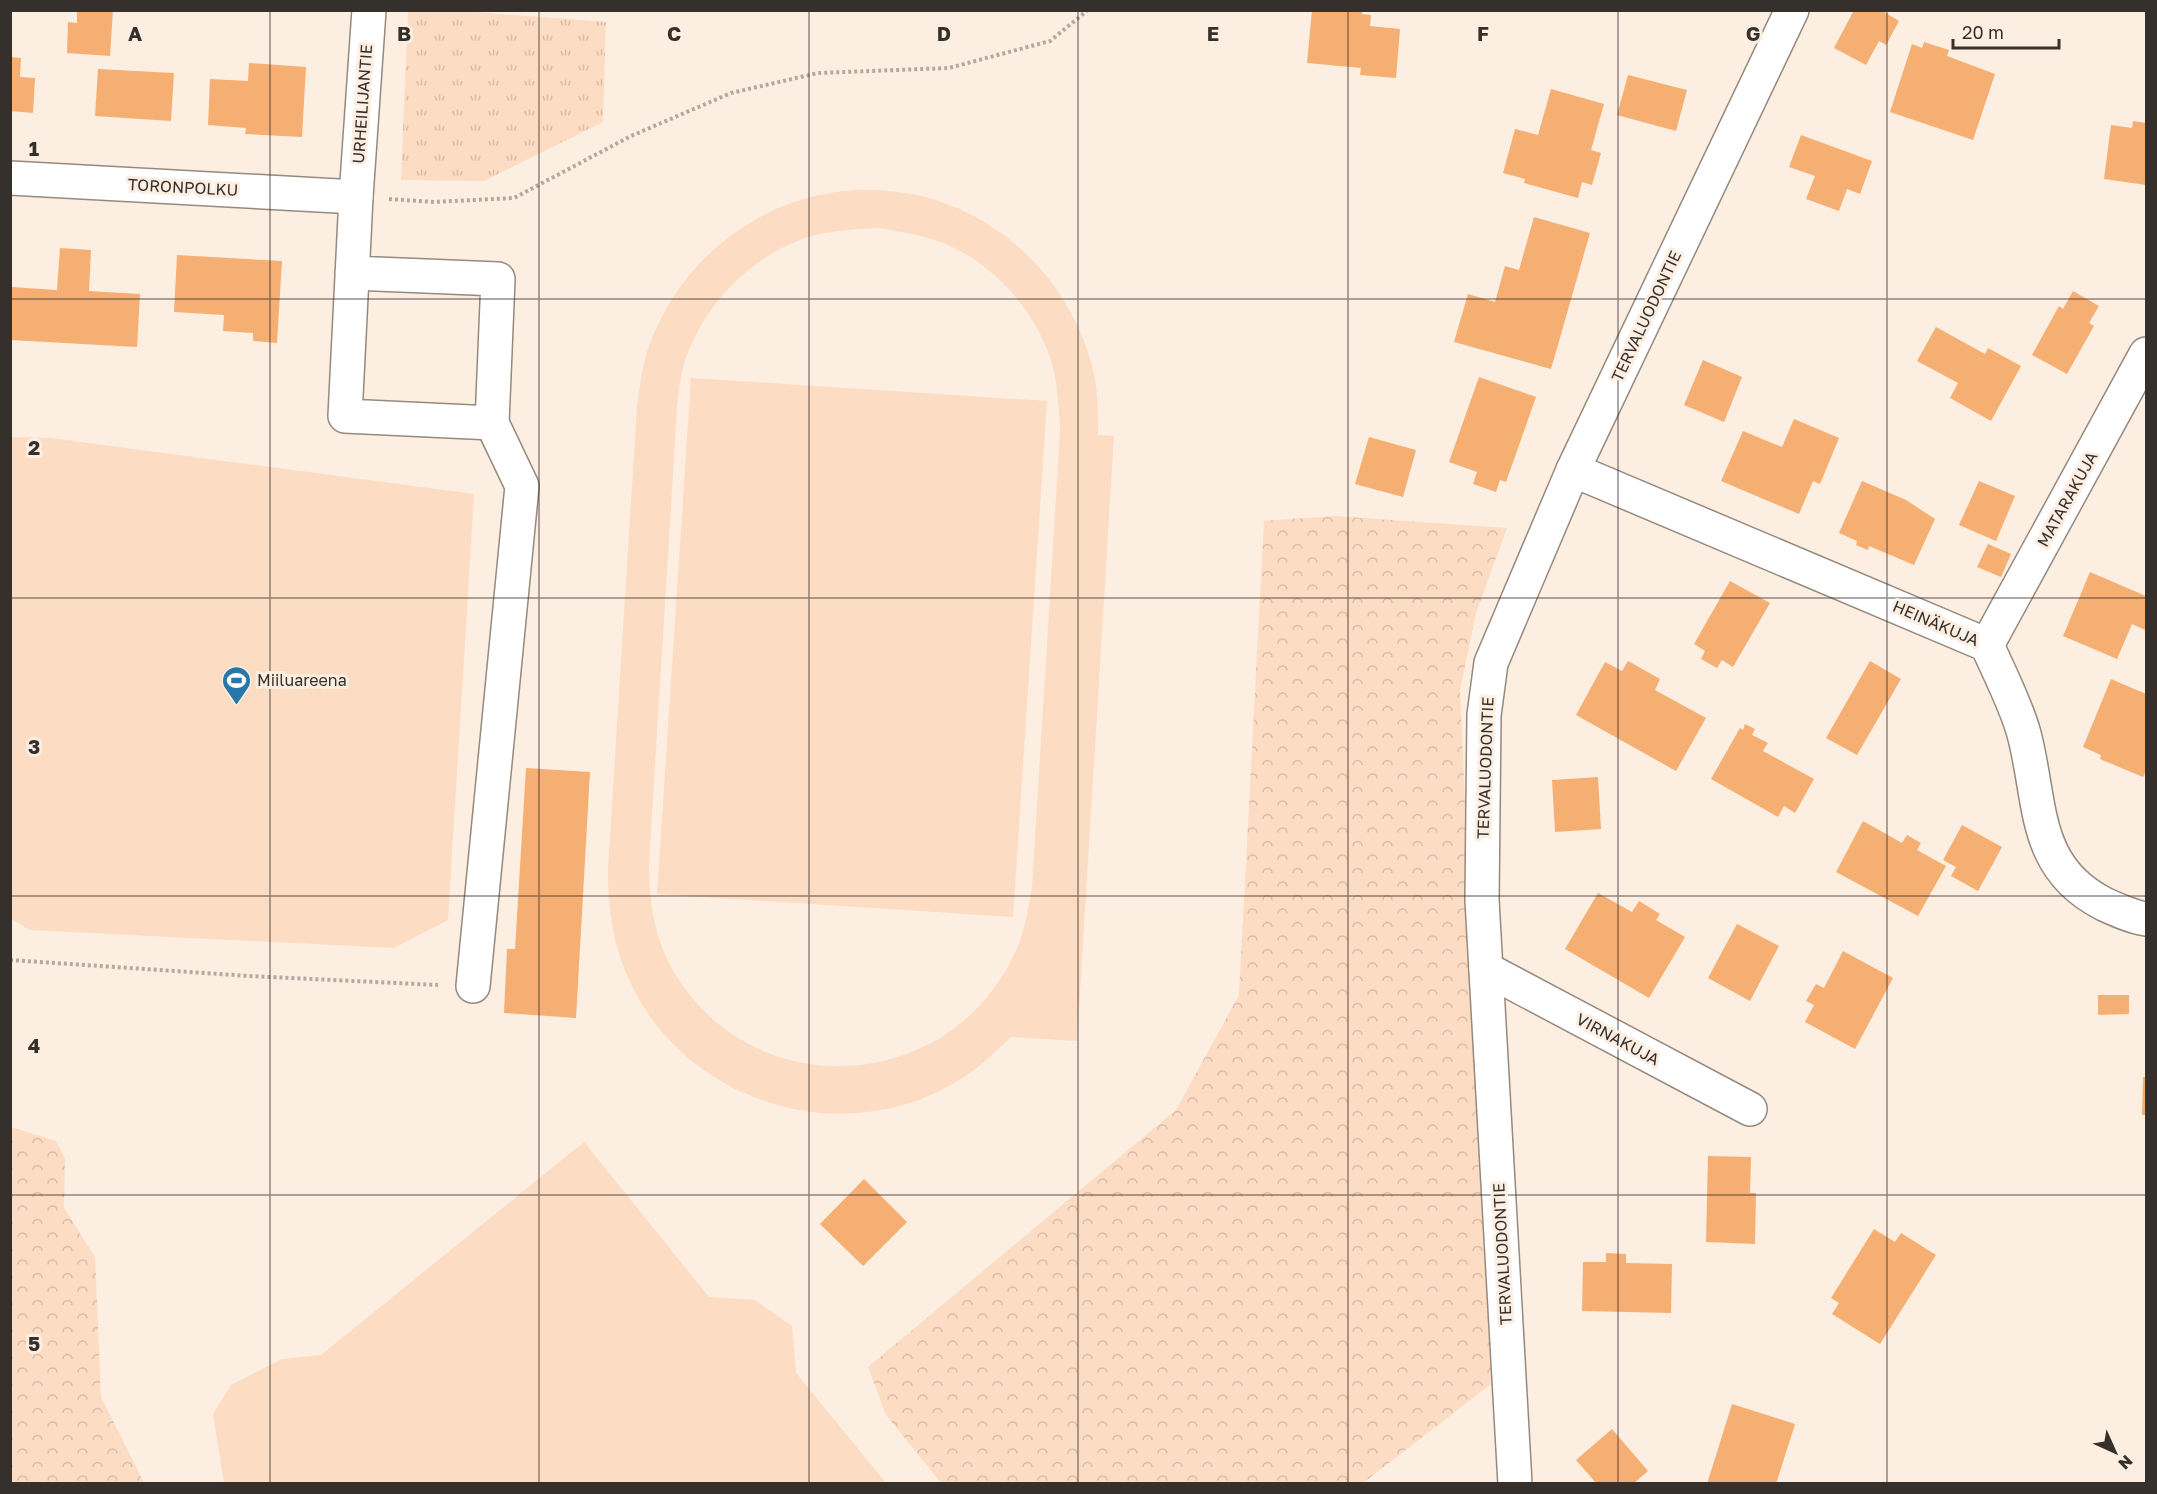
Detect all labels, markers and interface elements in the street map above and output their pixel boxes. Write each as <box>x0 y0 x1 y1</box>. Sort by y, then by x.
scale bar <box>1953 12 2060 50</box>
text: A <box>128 21 142 45</box>
text: B <box>397 21 411 45</box>
text: C <box>667 21 681 45</box>
text: D <box>937 21 951 45</box>
text: E <box>1207 21 1219 45</box>
text: F <box>1477 21 1489 45</box>
text: G <box>1746 21 1760 45</box>
text: 20 m <box>1962 21 2004 43</box>
street label: URHEILIJANTIE <box>348 44 376 164</box>
text: 1 <box>29 136 39 160</box>
street label: TORONPOLKU <box>127 174 239 200</box>
street label: TERVALUODONTIE <box>1607 247 1685 385</box>
text: 2 <box>28 435 40 459</box>
street label: MATARAKUJA <box>2033 448 2102 550</box>
street label: HEINÄKUJA <box>1890 596 1982 650</box>
sports icon: Miiluareena <box>220 664 252 706</box>
place label: Miiluareena <box>257 670 347 690</box>
street label: TERVALUODONTIE <box>1473 697 1497 839</box>
text: 3 <box>28 734 40 758</box>
street label: VIRNAKUJA <box>1573 1009 1663 1069</box>
text: 4 <box>28 1033 40 1057</box>
street label: TERVALUODONTIE <box>1488 1182 1516 1326</box>
text: 5 <box>28 1331 40 1355</box>
north arrow <box>2085 1422 2145 1482</box>
text: N <box>2114 1451 2137 1474</box>

